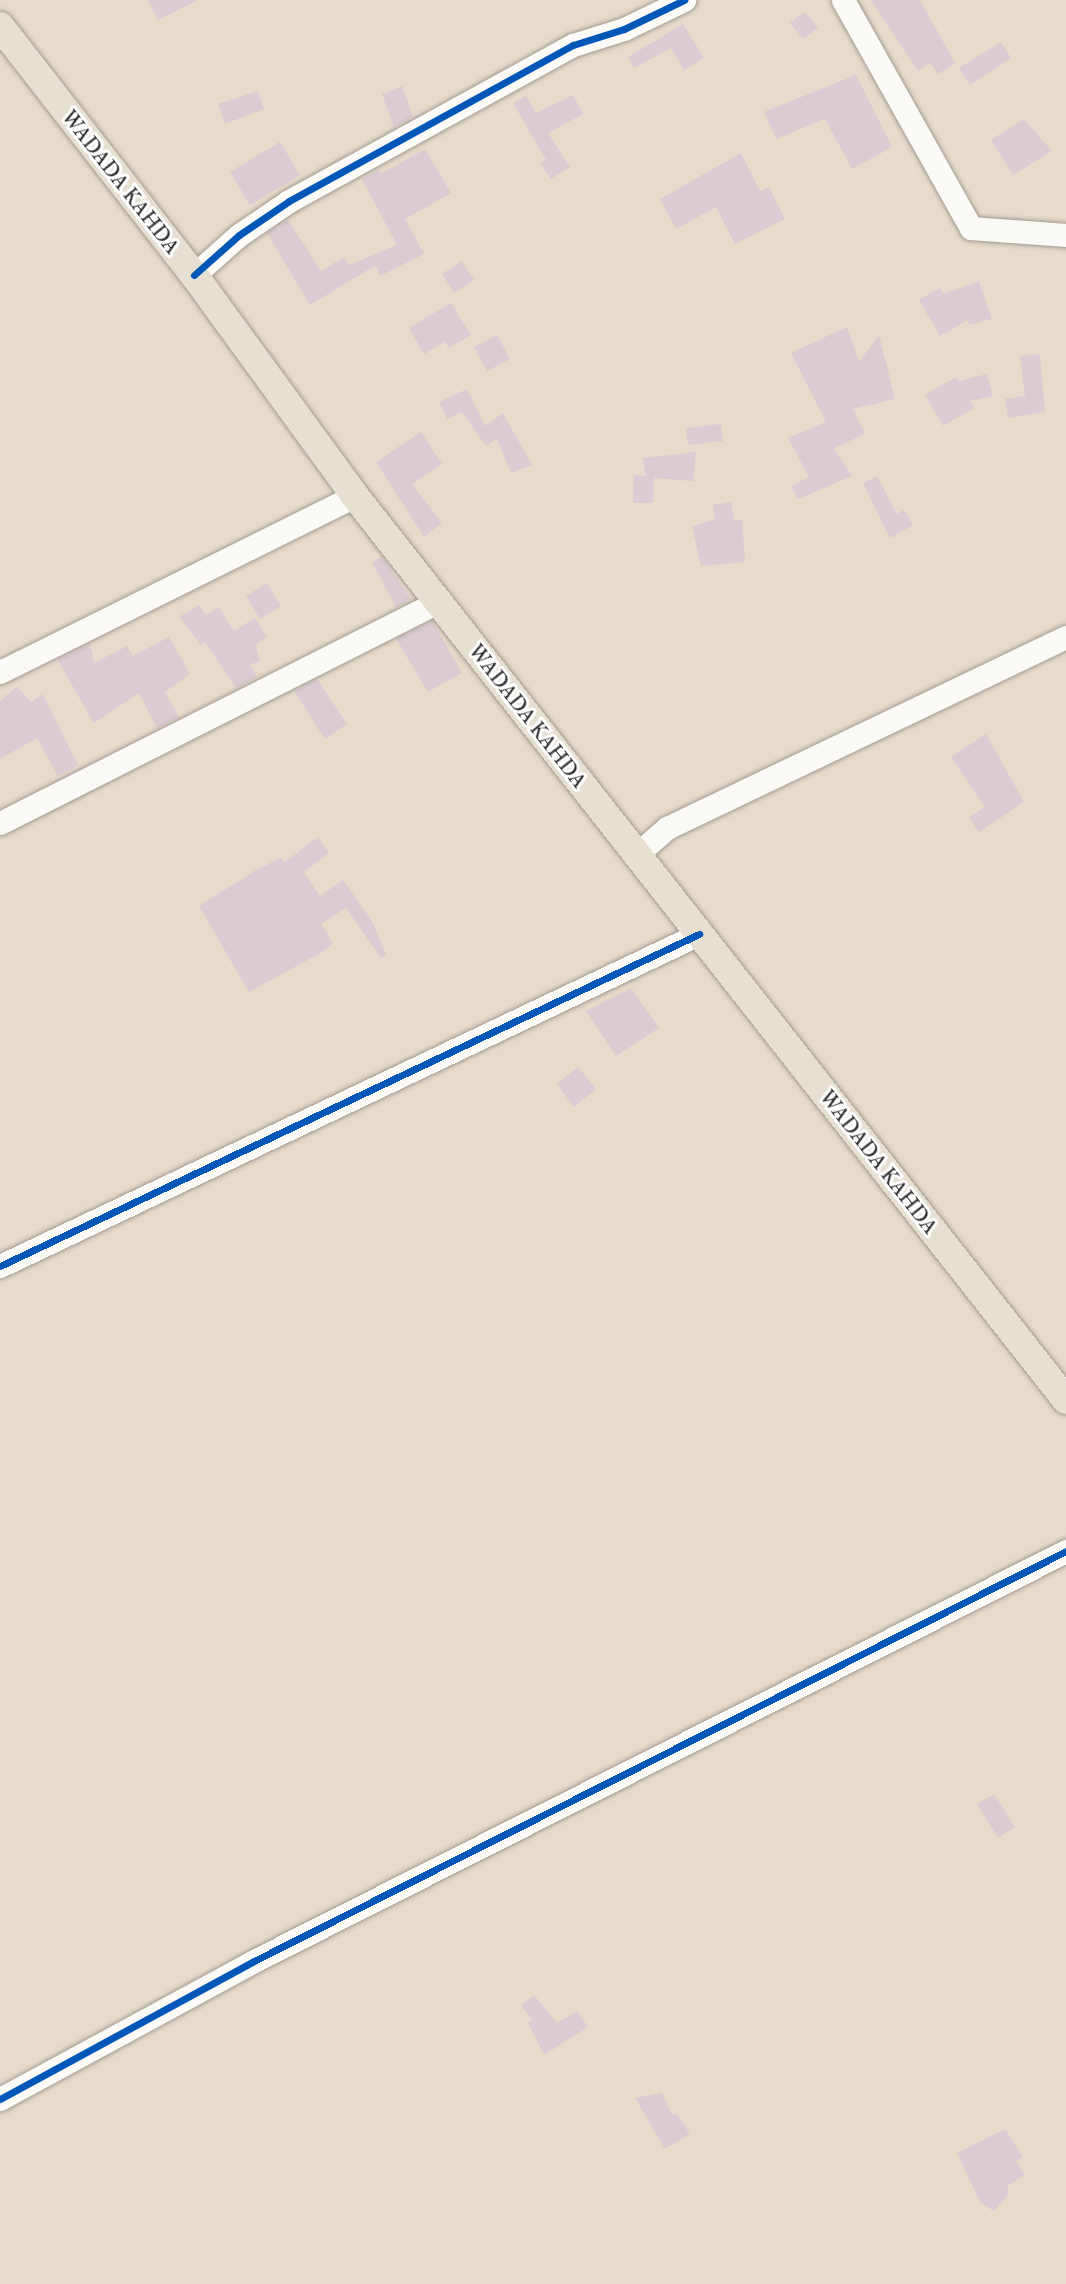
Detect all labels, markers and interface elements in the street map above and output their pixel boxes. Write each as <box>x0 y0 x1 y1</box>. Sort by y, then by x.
street label: WADADA KAHDA <box>57 105 185 259</box>
street label: WADADA KAHDA <box>464 639 592 793</box>
street label: WADADA KAHDA <box>815 1085 943 1239</box>

